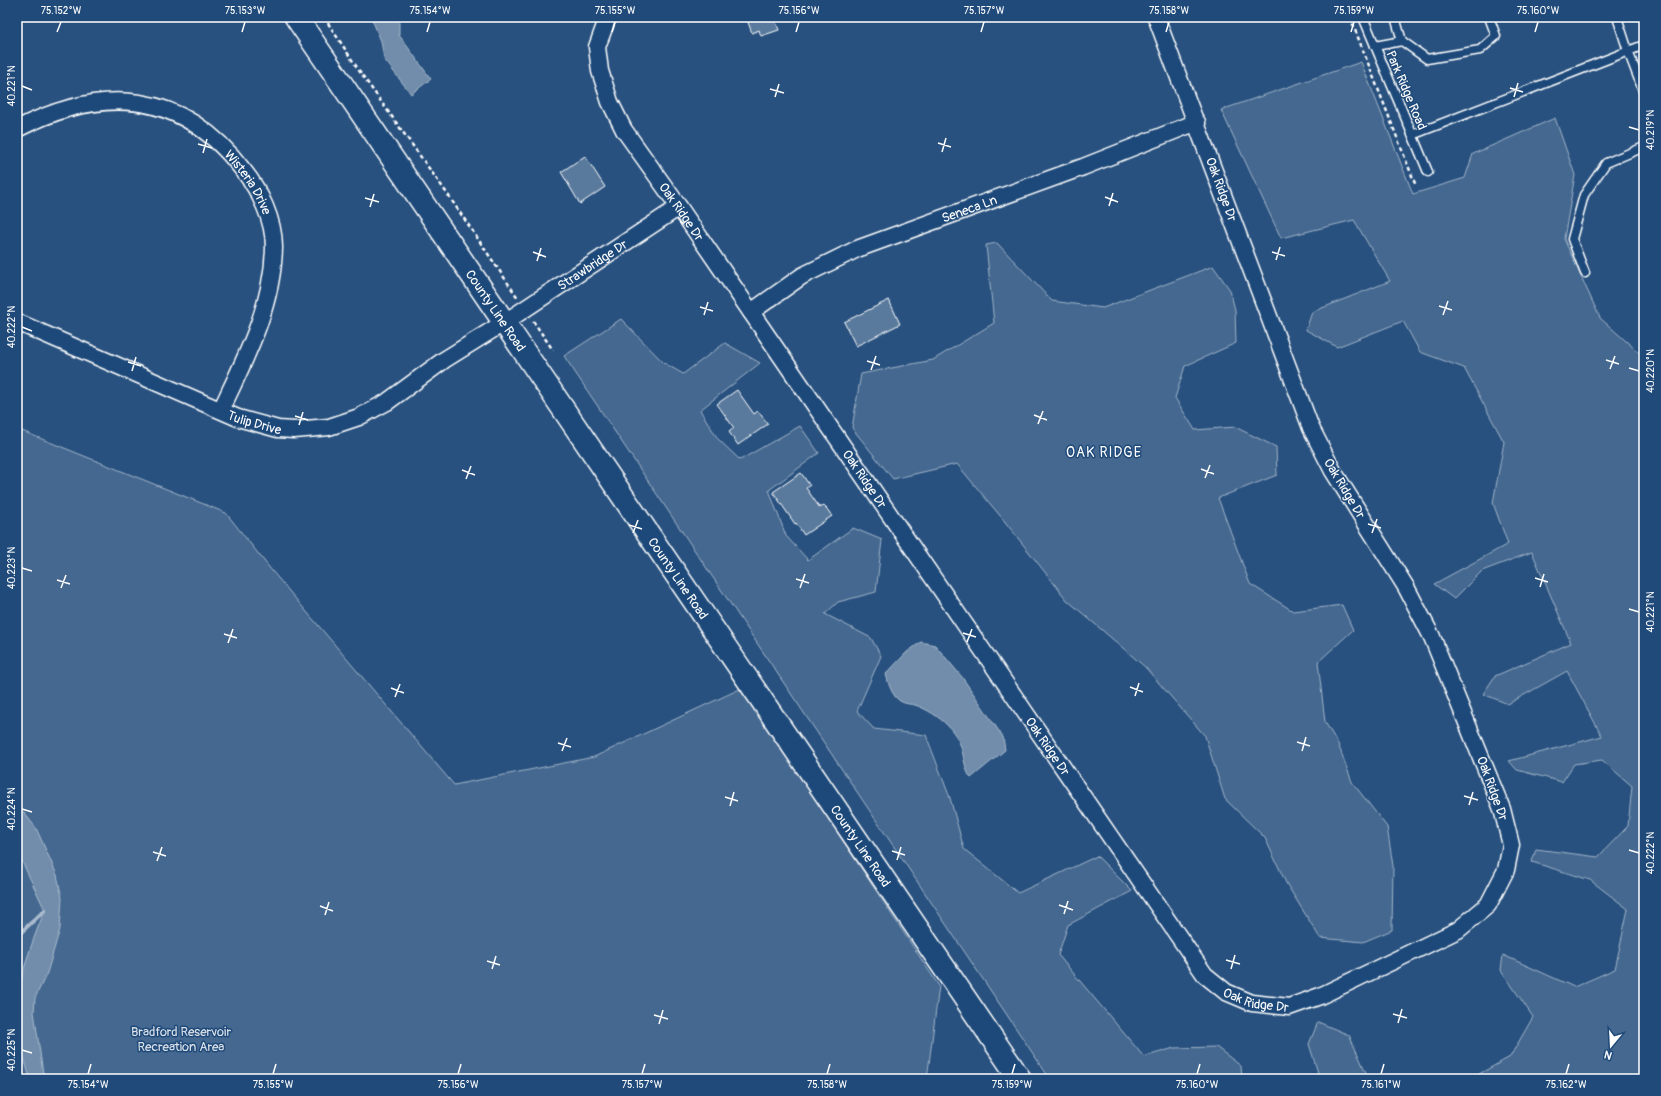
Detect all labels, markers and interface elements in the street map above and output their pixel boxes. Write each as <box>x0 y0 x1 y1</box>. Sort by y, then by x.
text: 75.152°W <box>41 5 82 17</box>
text: 75.153°W <box>225 5 266 17</box>
text: 75.154°W <box>410 5 451 17</box>
text: 75.155°W <box>595 5 636 17</box>
text: 75.156°W <box>779 5 820 17</box>
text: 75.157°W <box>964 5 1005 17</box>
text: 75.158°W <box>1149 5 1190 17</box>
text: 75.159°W <box>1334 5 1375 17</box>
text: 75.160°W <box>1517 5 1560 17</box>
street label: Park Ridge Road <box>1382 48 1430 132</box>
text: 40.221°N <box>6 65 18 107</box>
text: 40.219°N <box>1645 109 1657 150</box>
street label: Wisteria Drive <box>221 147 275 218</box>
street label: Oak Ridge Dr <box>1202 155 1240 224</box>
street label: Oak Ridge Dr <box>655 180 707 245</box>
street label: Seneca Ln <box>940 192 999 227</box>
street label: Strawbridge Dr <box>555 236 631 294</box>
street label: County Line Road <box>462 267 529 355</box>
text: 40.222°N <box>6 305 18 348</box>
text: 40.220°N <box>1645 349 1657 393</box>
street label: Tulip Drive <box>225 407 282 438</box>
district label: OAK RIDGE <box>1066 444 1142 461</box>
street label: Oak Ridge Dr <box>839 447 890 512</box>
street label: Oak Ridge Dr <box>1320 456 1368 522</box>
street label: County Line Road <box>644 535 711 623</box>
text: 40.223°N <box>6 547 18 589</box>
text: 40.221°N <box>1645 591 1657 633</box>
street label: Oak Ridge Dr <box>1022 714 1073 779</box>
street label: Oak Ridge Dr <box>1473 754 1511 823</box>
text: 40.224°N <box>6 787 18 830</box>
street label: County Line Road <box>827 802 894 890</box>
text: 40.222°N <box>1645 831 1657 874</box>
street label: Oak Ridge Dr <box>1220 985 1290 1016</box>
park label: Bradford Reservoir Recreation Area <box>131 1024 231 1055</box>
north arrow <box>1591 1026 1631 1066</box>
text: 40.225°N <box>6 1028 18 1071</box>
text: N <box>1602 1048 1614 1062</box>
text: 75.154°W <box>68 1079 109 1091</box>
text: 75.155°W <box>253 1079 294 1091</box>
text: 75.156°W <box>438 1079 479 1091</box>
text: 75.157°W <box>622 1079 663 1091</box>
text: 75.158°W <box>807 1079 848 1091</box>
text: 75.159°W <box>992 1079 1033 1091</box>
text: 75.160°W <box>1176 1079 1219 1091</box>
text: 75.161°W <box>1361 1079 1401 1091</box>
text: 75.162°W <box>1545 1079 1587 1091</box>

